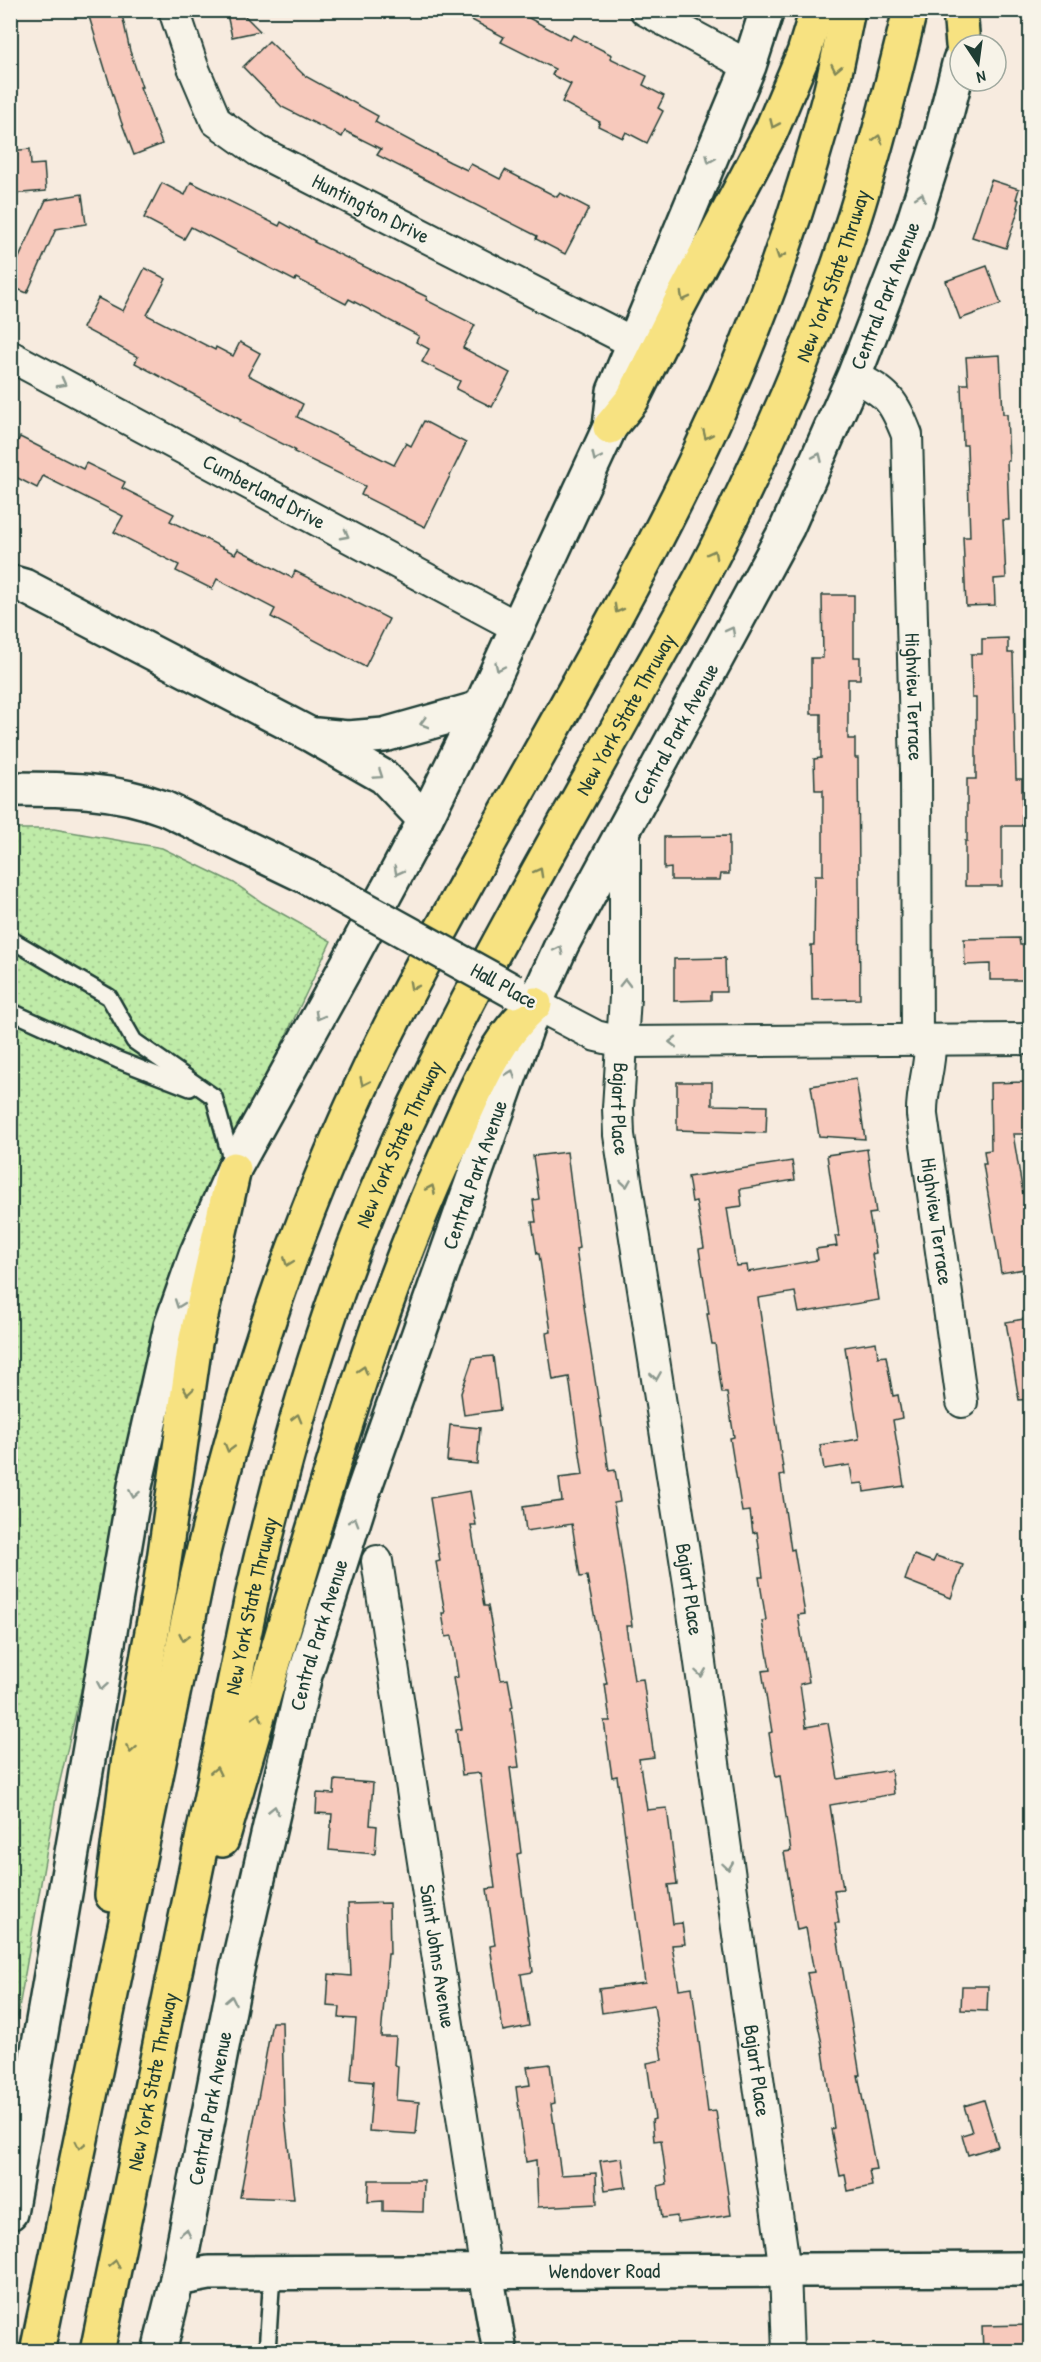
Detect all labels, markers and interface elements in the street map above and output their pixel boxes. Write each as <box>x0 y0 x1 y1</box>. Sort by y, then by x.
north arrow <box>948 33 1008 93</box>
one-way arrow <box>830 62 843 72</box>
text: N <box>974 66 988 89</box>
one-way arrow <box>769 117 781 128</box>
one-way arrow <box>870 134 883 144</box>
one-way arrow <box>705 152 717 163</box>
street label: Huntington Drive <box>307 166 435 250</box>
street label: New York State Thruway <box>788 186 876 366</box>
one-way arrow <box>914 193 926 203</box>
street label: Central Park Avenue <box>843 218 927 374</box>
one-way arrow <box>775 249 788 259</box>
one-way arrow <box>680 290 691 301</box>
one-way arrow <box>56 376 66 387</box>
one-way arrow <box>702 429 714 440</box>
street label: Cumberland Drive <box>198 447 331 536</box>
one-way arrow <box>591 450 603 461</box>
one-way arrow <box>811 452 823 463</box>
one-way arrow <box>339 528 349 539</box>
one-way arrow <box>706 549 717 560</box>
one-way arrow <box>614 602 625 613</box>
one-way arrow <box>724 627 735 637</box>
street label: New York State Thruway <box>568 628 682 800</box>
street label: Highview Terrace <box>898 632 931 761</box>
street label: Central Park Avenue <box>625 658 725 809</box>
one-way arrow <box>494 661 506 672</box>
one-way arrow <box>419 716 429 729</box>
one-way arrow <box>373 768 384 779</box>
one-way arrow <box>393 865 405 876</box>
one-way arrow <box>532 868 543 878</box>
one-way arrow <box>552 946 564 957</box>
street label: Hall Place <box>466 955 543 1016</box>
one-way arrow <box>619 979 631 988</box>
one-way arrow <box>409 980 420 990</box>
one-way arrow <box>315 1010 326 1020</box>
one-way arrow <box>669 1036 678 1048</box>
street label: New York State Thruway <box>348 1055 449 1232</box>
street label: Bajart Place <box>604 1062 637 1157</box>
one-way arrow <box>504 1069 517 1080</box>
one-way arrow <box>360 1076 372 1087</box>
street label: Central Park Avenue <box>435 1096 514 1253</box>
street label: Highview Terrace <box>914 1156 961 1287</box>
one-way arrow <box>620 1179 632 1188</box>
one-way arrow <box>424 1184 436 1195</box>
one-way arrow <box>283 1256 296 1267</box>
one-way arrow <box>173 1298 186 1309</box>
one-way arrow <box>356 1365 368 1375</box>
one-way arrow <box>650 1371 662 1381</box>
one-way arrow <box>183 1386 195 1396</box>
one-way arrow <box>290 1413 302 1423</box>
one-way arrow <box>224 1442 236 1453</box>
one-way arrow <box>128 1489 141 1499</box>
street label: New York State Thruway <box>217 1514 285 1697</box>
one-way arrow <box>346 1516 359 1527</box>
street label: Bajart Place <box>669 1541 711 1637</box>
street label: Central Park Avenue <box>282 1555 355 1713</box>
one-way arrow <box>179 1632 192 1642</box>
one-way arrow <box>695 1668 707 1677</box>
one-way arrow <box>96 1682 108 1691</box>
one-way arrow <box>251 1712 263 1723</box>
one-way arrow <box>125 1744 138 1754</box>
one-way arrow <box>209 1767 222 1777</box>
one-way arrow <box>267 1805 280 1815</box>
one-way arrow <box>722 1861 734 1870</box>
street label: Saint Johns Avenue <box>413 1882 463 2030</box>
street label: New York State Thruway <box>120 1990 184 2173</box>
one-way arrow <box>224 1996 237 2006</box>
street label: Bajart Place <box>737 2023 778 2118</box>
street label: Central Park Avenue <box>180 2029 239 2188</box>
one-way arrow <box>74 2140 87 2150</box>
one-way arrow <box>179 2228 192 2238</box>
street label: Wendover Road <box>549 2256 660 2285</box>
one-way arrow <box>107 2259 120 2269</box>

